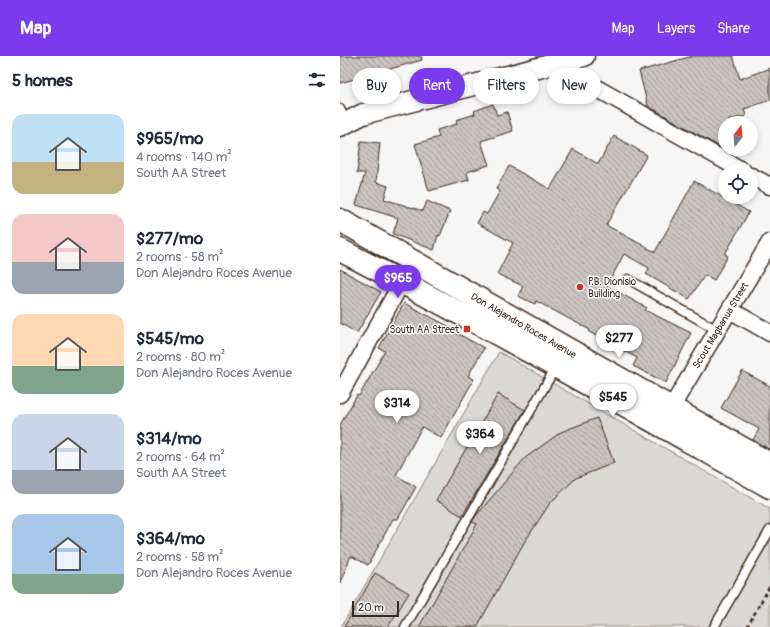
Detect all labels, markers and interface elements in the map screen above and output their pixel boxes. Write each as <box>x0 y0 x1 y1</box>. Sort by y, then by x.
text: Map <box>20 16 51 40</box>
text: Map <box>612 20 635 37</box>
text: Layers <box>657 20 695 37</box>
text: Share <box>717 20 750 37</box>
chip: Buy <box>352 68 401 104</box>
chip: Rent <box>409 68 465 104</box>
chip: Filters <box>473 68 539 104</box>
chip: New <box>547 68 601 104</box>
icon: filters <box>306 69 328 91</box>
text: 5 homes <box>12 70 73 91</box>
north arrow <box>718 116 758 156</box>
map controls <box>718 116 758 204</box>
text: $965/mo <box>136 128 203 149</box>
icon: home <box>44 130 92 178</box>
text: 4 rooms · 140 m² <box>136 149 232 165</box>
button: locate <box>718 164 758 204</box>
text: South AA Street <box>136 165 226 181</box>
text: $277/mo <box>136 228 203 249</box>
icon: home <box>44 230 92 278</box>
text: 2 rooms · 58 m² <box>136 249 223 265</box>
text: Don Alejandro Roces Avenue <box>136 265 292 281</box>
pin: $965 <box>374 265 422 299</box>
text: $965 <box>384 270 412 286</box>
place label: P.B. Dionisio Building <box>588 276 637 300</box>
street label: Scout Magbanua Street <box>690 279 752 371</box>
marker: P.B. Dionisio Building <box>575 282 585 292</box>
street label: Don Alejandro Roces Avenue <box>469 291 578 361</box>
place label: South AA Street <box>390 324 460 336</box>
marker: South AA Street <box>462 324 472 334</box>
pin: $277 <box>595 325 643 359</box>
text: $545/mo <box>136 328 204 349</box>
icon: home <box>44 330 92 378</box>
text: $277 <box>605 330 633 346</box>
text: 2 rooms · 80 m² <box>136 349 225 365</box>
text: Don Alejandro Roces Avenue <box>136 365 292 381</box>
pin: $545 <box>589 384 637 418</box>
text: $545 <box>599 389 627 405</box>
pin: $314 <box>373 390 421 424</box>
text: $314 <box>384 395 410 411</box>
pin: $364 <box>456 421 504 455</box>
text: $364 <box>465 426 495 442</box>
text: $314/mo <box>136 428 202 449</box>
icon: home <box>44 430 92 478</box>
text: 2 rooms · 64 m² <box>136 449 225 465</box>
text: South AA Street <box>136 465 226 481</box>
text: $364/mo <box>136 528 205 549</box>
icon: home <box>44 530 92 578</box>
text: 2 rooms · 58 m² <box>136 549 223 565</box>
text: Don Alejandro Roces Avenue <box>136 565 292 581</box>
scale bar <box>352 599 399 618</box>
text: 20 m <box>358 601 384 614</box>

